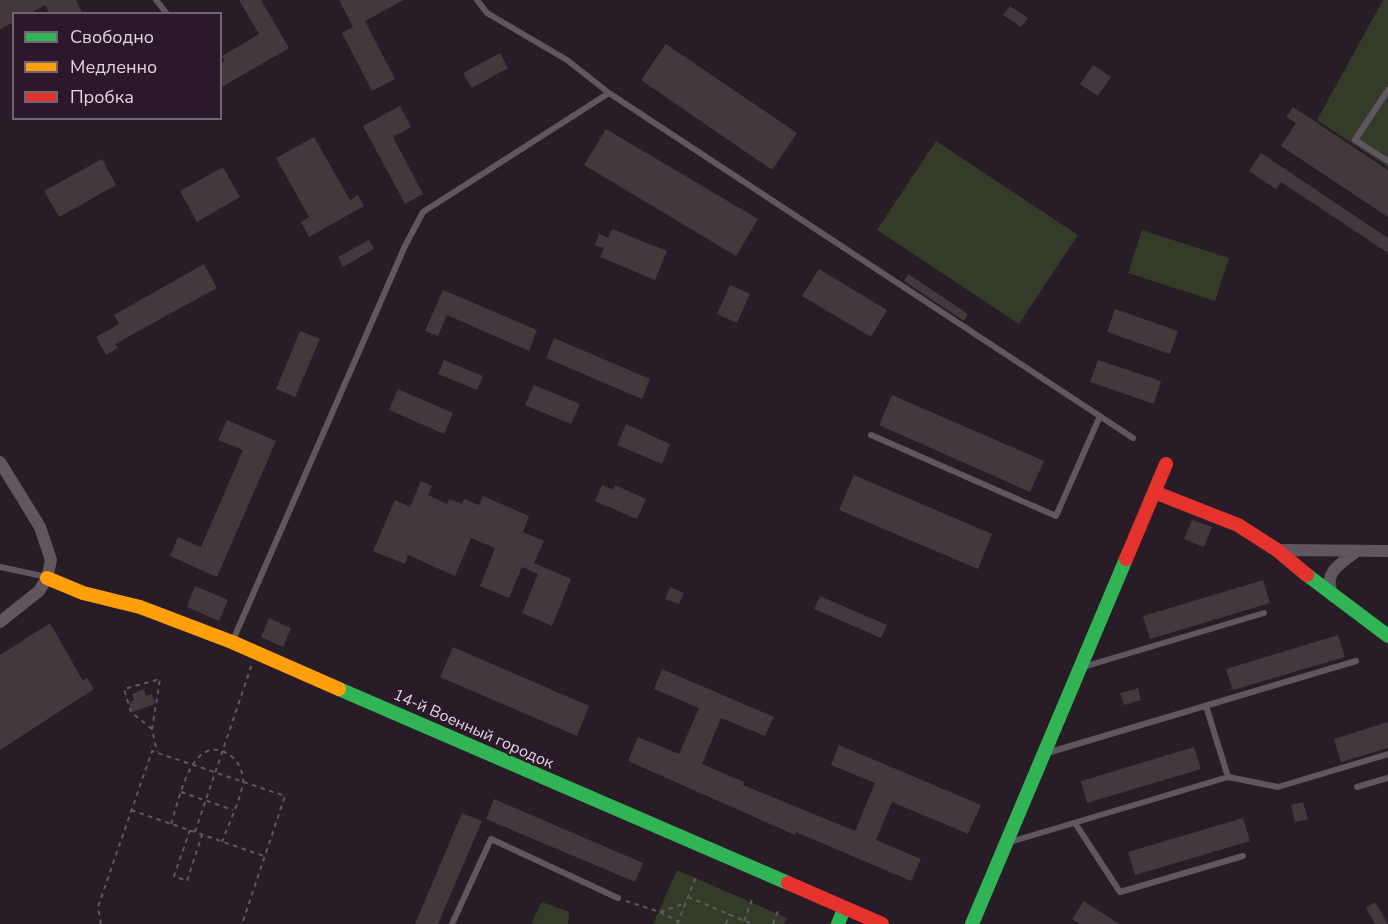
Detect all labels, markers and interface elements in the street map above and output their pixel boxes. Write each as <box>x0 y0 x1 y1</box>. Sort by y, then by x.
legend <box>12 12 222 120</box>
text: Свободно <box>70 25 154 49</box>
text: Медленно <box>70 55 157 79</box>
text: Пробка <box>70 85 134 109</box>
street label: 14-й Военный городок <box>390 686 556 774</box>

